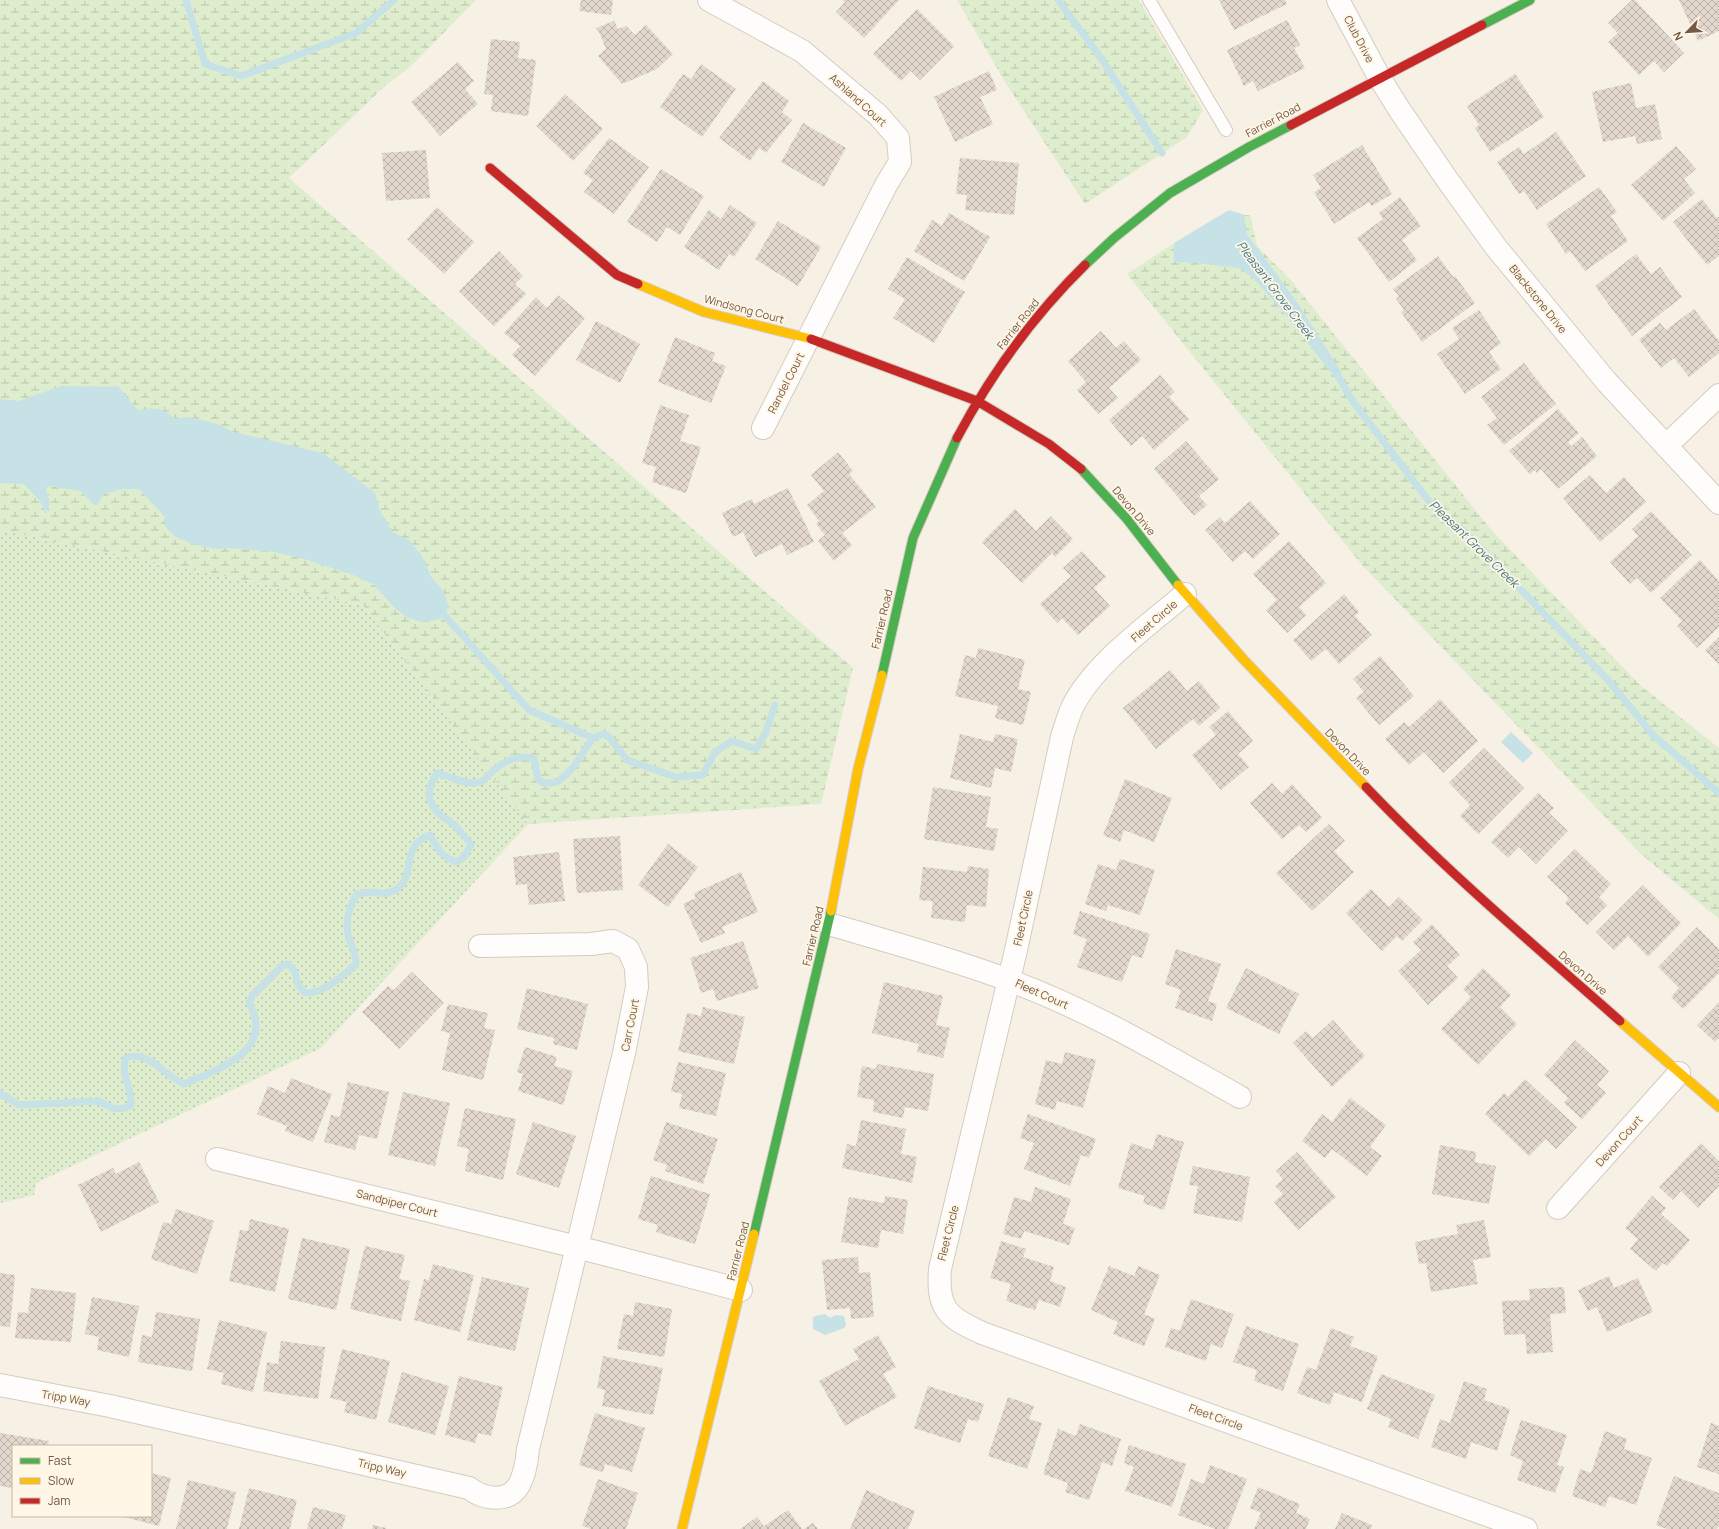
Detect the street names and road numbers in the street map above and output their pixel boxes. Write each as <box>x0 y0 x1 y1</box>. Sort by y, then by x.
street label: Club Drive <box>1341 13 1378 65</box>
street label: Ashland Court <box>826 70 890 129</box>
street label: Farrier Road <box>1242 99 1303 140</box>
street label: Blackstone Drive <box>1506 261 1571 337</box>
street label: Windsong Court <box>702 291 786 326</box>
street label: Farrier Road <box>993 295 1042 352</box>
street label: Randel Court <box>764 350 807 416</box>
street label: Devon Drive <box>1109 483 1160 539</box>
street label: Farrier Road <box>867 588 896 650</box>
street label: Fleet Circle <box>1127 596 1180 645</box>
street label: Devon Drive <box>1322 725 1375 779</box>
street label: Fleet Circle <box>1009 888 1036 947</box>
street label: Farrier Road <box>798 905 827 967</box>
street label: Devon Drive <box>1556 947 1611 998</box>
street label: Fleet Court <box>1013 975 1071 1012</box>
street label: Carr Court <box>617 997 642 1053</box>
street label: Devon Court <box>1592 1112 1645 1169</box>
street label: Sandpiper Court <box>355 1185 439 1220</box>
street label: Fleet Circle <box>933 1203 962 1262</box>
street label: Farrier Road <box>723 1220 752 1282</box>
street label: Tripp Way <box>41 1386 92 1409</box>
street label: Fleet Circle <box>1187 1400 1246 1433</box>
street label: Tripp Way <box>356 1455 408 1480</box>

